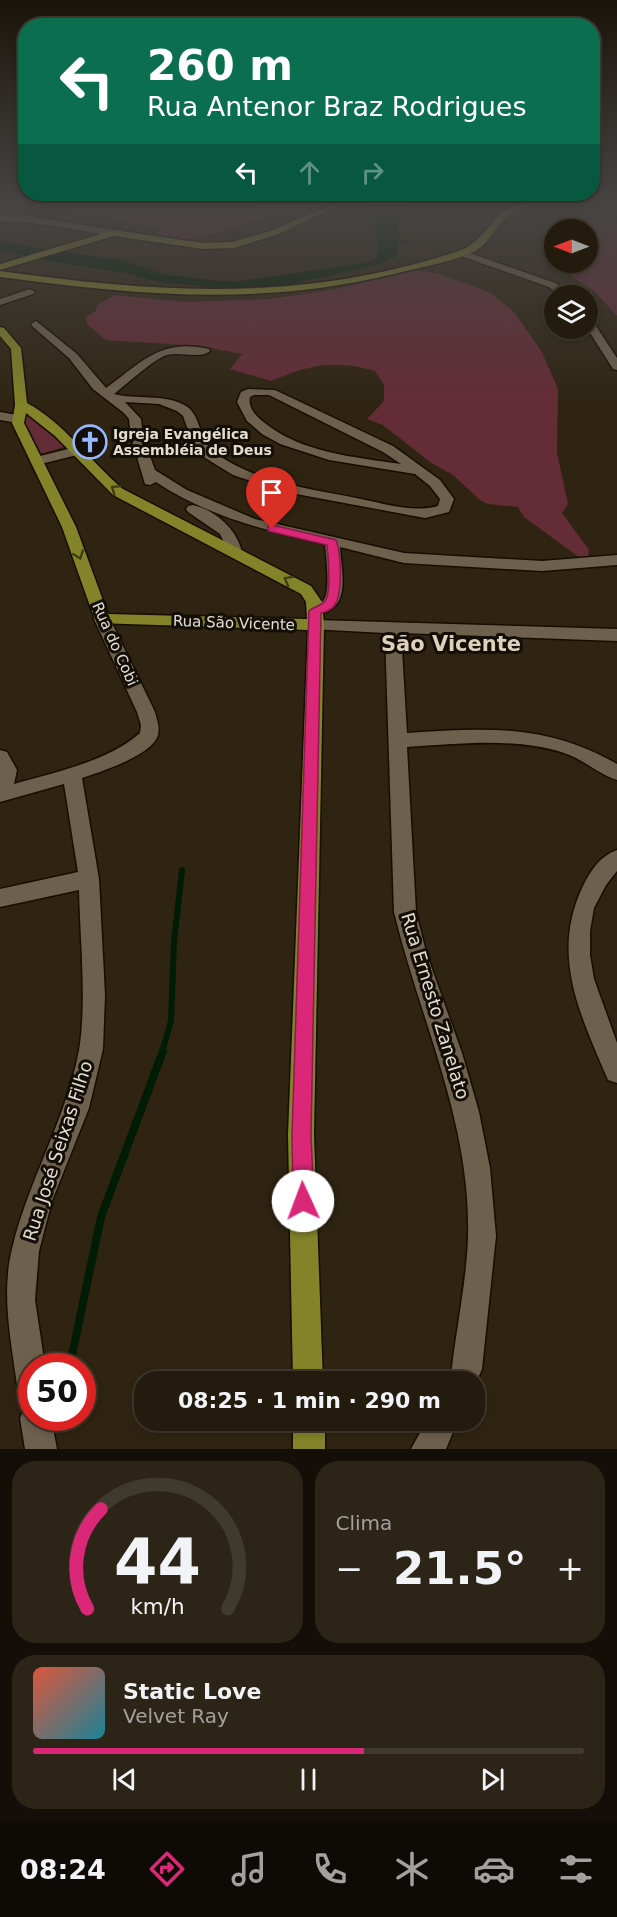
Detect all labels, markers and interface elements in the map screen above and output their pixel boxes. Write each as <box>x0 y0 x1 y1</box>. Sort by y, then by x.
text: 260 m <box>147 41 293 90</box>
icon: left <box>48 42 126 120</box>
text: Rua Antenor Braz Rodrigues <box>147 91 527 122</box>
icon: left <box>230 156 263 189</box>
icon: ahead <box>293 156 326 189</box>
icon: right <box>356 156 389 189</box>
north arrow <box>544 219 598 273</box>
map controls <box>544 219 598 339</box>
button: layers <box>544 285 598 339</box>
church icon: Igreja Evangélica Assembléia de Deus <box>72 424 108 460</box>
place label: Igreja Evangélica Assembléia de Deus <box>113 426 272 458</box>
pin <box>246 467 297 529</box>
icon: arrive <box>255 476 288 509</box>
one-way arrow <box>111 485 122 496</box>
one-way arrow <box>71 549 84 560</box>
one-way arrow <box>283 576 294 587</box>
street label: Rua do Cobi <box>88 599 142 689</box>
street label: Rua São Vicente <box>173 612 295 634</box>
district label: São Vicente <box>381 632 521 656</box>
street label: Rua Ernesto Zanelato <box>397 910 474 1102</box>
street label: Rua José Seixas Filho <box>18 1058 97 1244</box>
position arrow <box>271 1169 335 1233</box>
speed limit sign: 50 <box>18 1353 96 1431</box>
text: 08:25 · 1 min · 290 m <box>178 1388 441 1413</box>
text: Clima <box>336 1511 392 1535</box>
text: 44 <box>114 1525 201 1598</box>
text: 21.5° <box>393 1542 527 1595</box>
text: − <box>336 1549 363 1588</box>
text: + <box>556 1549 584 1588</box>
text: km/h <box>130 1594 184 1619</box>
text: Static Love <box>123 1679 261 1704</box>
text: Velvet Ray <box>123 1704 229 1728</box>
icon: previous <box>108 1763 141 1796</box>
icon: pause <box>292 1763 325 1796</box>
icon: next <box>476 1763 509 1796</box>
icon: directions <box>146 1848 188 1890</box>
icon: music <box>228 1848 270 1890</box>
icon: phone <box>309 1848 351 1890</box>
icon: climate <box>391 1848 433 1890</box>
icon: car <box>473 1848 515 1890</box>
icon: filters <box>555 1848 597 1890</box>
text: 08:24 <box>20 1854 106 1885</box>

